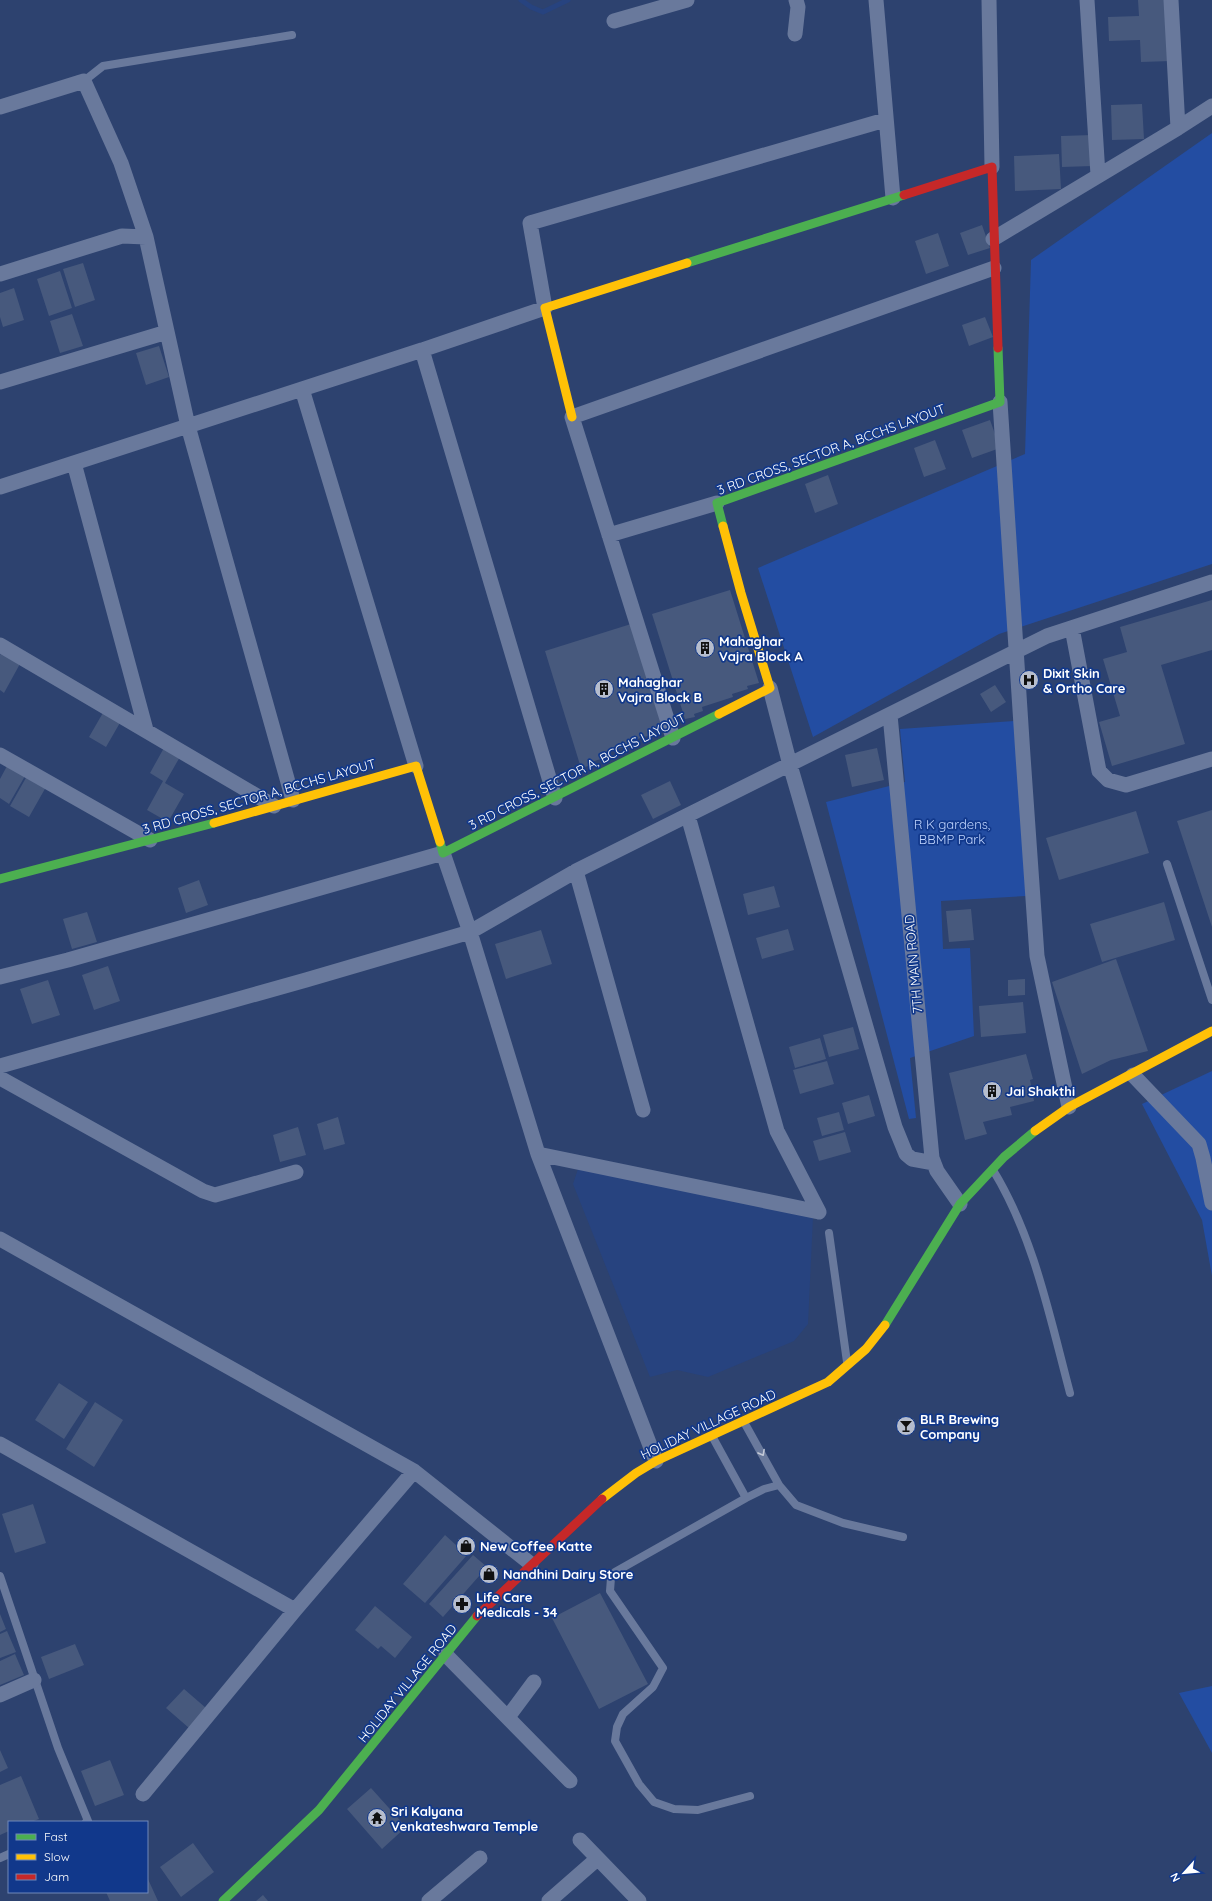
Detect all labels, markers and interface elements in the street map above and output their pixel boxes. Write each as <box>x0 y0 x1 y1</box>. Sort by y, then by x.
street label: 3 RD CROSS, SECTOR A, BCCHS LAYOUT <box>715 400 947 498</box>
place label: Mahaghar Vajra Block A <box>719 633 803 664</box>
building icon: Mahaghar Vajra Block A <box>694 637 716 659</box>
place label: Dixit Skin & Ortho Care <box>1043 665 1126 696</box>
hospital icon: Dixit Skin & Ortho Care <box>1018 669 1040 691</box>
place label: Mahaghar Vajra Block B <box>618 674 702 705</box>
building icon: Mahaghar Vajra Block B <box>593 678 615 700</box>
street label: 3 RD CROSS, SECTOR A, BCCHS LAYOUT <box>466 709 688 833</box>
street label: 3 RD CROSS, SECTOR A, BCCHS LAYOUT <box>141 755 377 837</box>
park label: R K gardens, BBMP Park <box>914 816 991 847</box>
street label: 7TH MAIN ROAD <box>901 914 925 1014</box>
building icon: Jai Shakthi <box>981 1080 1003 1102</box>
place label: Jai Shakthi <box>1006 1083 1075 1099</box>
street label: HOLIDAY VILLAGE ROAD <box>638 1386 778 1462</box>
place label: BLR Brewing Company <box>920 1411 999 1442</box>
bar icon: BLR Brewing Company <box>895 1415 917 1437</box>
one-way arrow <box>757 1449 764 1456</box>
shop icon: New Coffee Katte <box>455 1535 477 1557</box>
place label: New Coffee Katte <box>480 1538 593 1554</box>
shop icon: Nandhini Dairy Store <box>478 1563 500 1585</box>
place label: Nandhini Dairy Store <box>503 1566 634 1582</box>
place label: Life Care Medicals - 34 <box>476 1589 558 1620</box>
pharmacy icon: Life Care Medicals - 34 <box>451 1593 473 1615</box>
street label: HOLIDAY VILLAGE ROAD <box>354 1621 460 1745</box>
place label: Sri Kalyana Venkateshwara Temple <box>391 1803 539 1834</box>
temple icon: Sri Kalyana Venkateshwara Temple <box>366 1807 388 1829</box>
legend <box>8 1821 148 1893</box>
text: Fast <box>44 1829 68 1844</box>
text: Slow <box>44 1849 70 1864</box>
north arrow <box>1164 1853 1204 1893</box>
text: Jam <box>44 1869 69 1884</box>
text: N <box>1167 1871 1183 1884</box>

